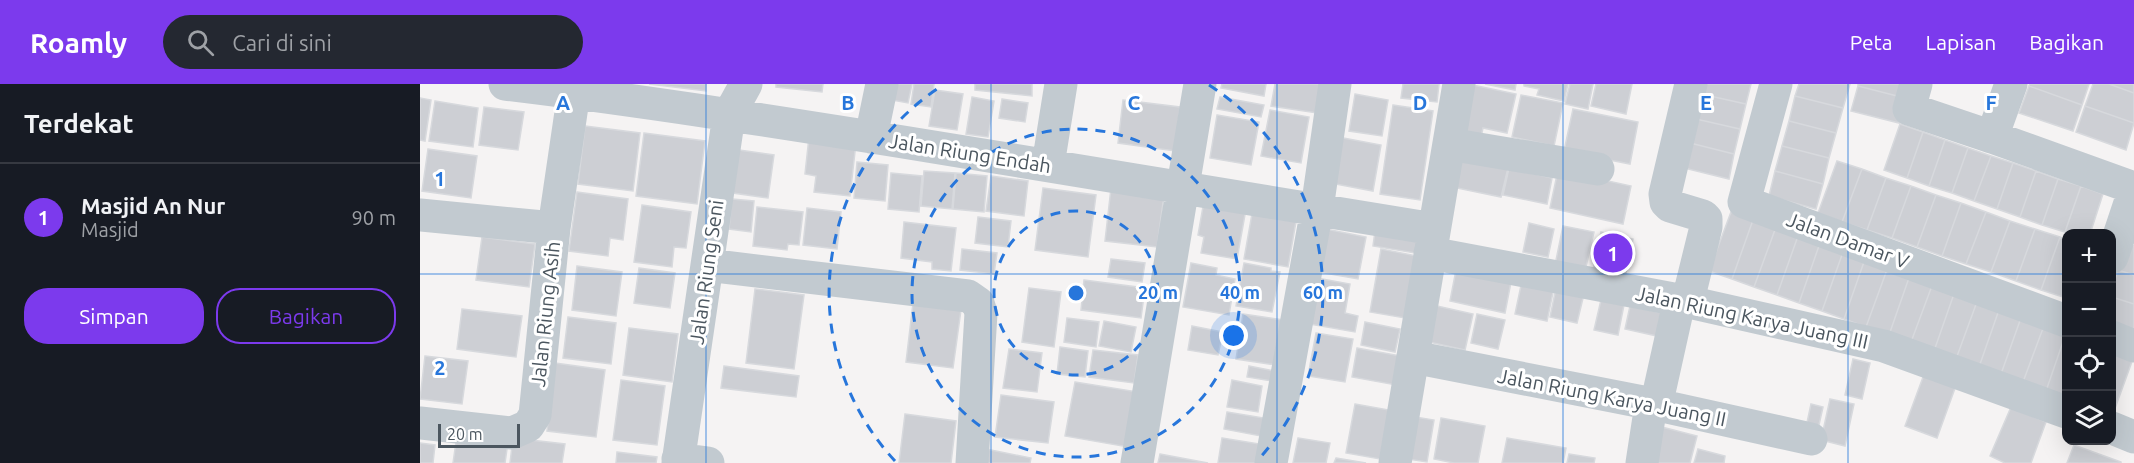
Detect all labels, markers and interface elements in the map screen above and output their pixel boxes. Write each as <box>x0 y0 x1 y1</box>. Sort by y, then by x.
search box <box>163 15 583 69</box>
icon: search <box>184 26 217 59</box>
text: Roamly <box>30 27 127 58</box>
text: Cari di sini <box>232 30 332 55</box>
text: Peta <box>1850 30 1893 54</box>
text: Lapisan <box>1926 30 1996 54</box>
text: Bagikan <box>2029 30 2104 54</box>
text: A <box>556 91 570 114</box>
text: B <box>841 91 855 114</box>
text: C <box>1128 91 1141 114</box>
text: D <box>1413 91 1427 114</box>
text: E <box>1700 91 1712 114</box>
text: F <box>1985 91 1997 114</box>
text: Terdekat <box>24 109 134 138</box>
street label: Jalan Riung Endah <box>887 129 1053 177</box>
text: 1 <box>434 167 446 190</box>
text: Masjid An Nur <box>81 193 225 218</box>
street label: Jalan Riung Seni <box>684 198 728 346</box>
text: 1 <box>38 206 49 229</box>
text: 90 m <box>352 206 396 229</box>
street label: Jalan Damar V <box>1784 207 1913 273</box>
text: Masjid <box>81 218 139 241</box>
map controls <box>2062 229 2116 445</box>
button: + <box>2062 229 2116 283</box>
pin: 1 <box>1594 230 1632 276</box>
street label: Jalan Riung Asih <box>526 240 564 388</box>
street label: Jalan Riung Karya Juang III <box>1634 281 1870 353</box>
text: 20 m <box>1138 282 1178 302</box>
text: 40 m <box>1220 282 1260 302</box>
text: 60 m <box>1303 282 1343 302</box>
centre of rings <box>1066 283 1086 303</box>
button: − <box>2062 283 2116 337</box>
button: Simpan <box>24 288 204 344</box>
button: Bagikan <box>216 288 396 344</box>
your location <box>1219 321 1248 350</box>
button: locate <box>2062 337 2116 391</box>
text: 2 <box>434 356 446 379</box>
street label: Jalan Riung Karya Juang II <box>1496 364 1728 430</box>
button: layers <box>2062 391 2116 445</box>
scale bar <box>438 421 520 448</box>
text: 20 m <box>447 425 483 443</box>

